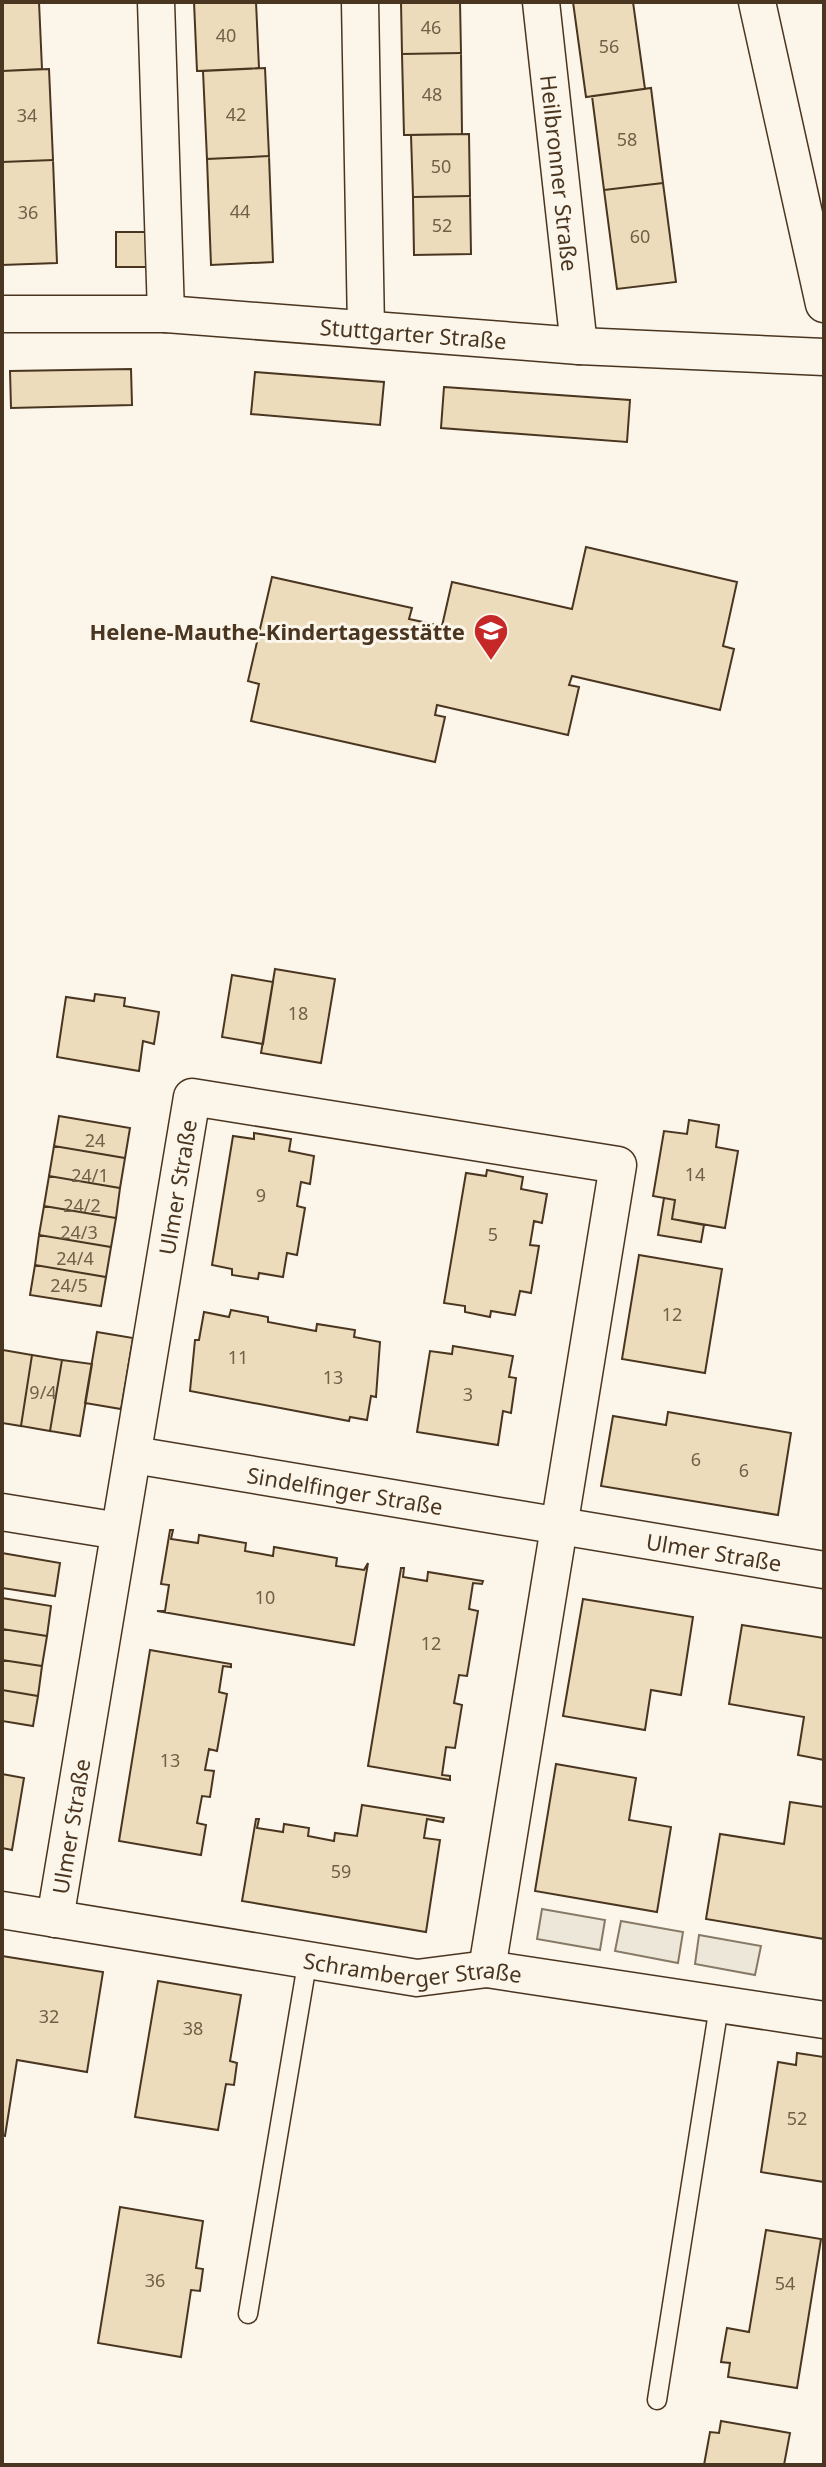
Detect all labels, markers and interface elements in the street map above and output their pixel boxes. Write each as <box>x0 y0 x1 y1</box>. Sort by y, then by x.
house number: 46 <box>421 15 441 39</box>
house number: 40 <box>216 23 236 47</box>
house number: 56 <box>599 34 619 58</box>
street label: Heilbronner Straße <box>534 73 586 273</box>
house number: 48 <box>422 82 442 106</box>
house number: 42 <box>226 102 246 126</box>
house number: 34 <box>17 103 37 127</box>
house number: 58 <box>617 127 637 151</box>
house number: 50 <box>431 154 451 178</box>
house number: 44 <box>230 199 250 223</box>
house number: 36 <box>18 200 38 224</box>
house number: 52 <box>432 213 452 237</box>
house number: 60 <box>630 224 650 248</box>
street label: Stuttgarter Straße <box>319 311 508 355</box>
school or university icon: Helene-Mauthe-Kindertagesstätte <box>472 612 510 662</box>
place label: Helene-Mauthe-Kindertagesstätte <box>89 616 465 646</box>
house number: 18 <box>288 1001 308 1025</box>
street label: Ulmer Straße <box>151 1117 203 1257</box>
house number: 24 <box>85 1128 105 1152</box>
house number: 14 <box>685 1162 705 1186</box>
house number: 24/1 <box>71 1163 109 1187</box>
house number: 9 <box>256 1183 266 1207</box>
house number: 24/2 <box>63 1193 101 1217</box>
house number: 24/3 <box>60 1220 98 1244</box>
house number: 5 <box>488 1222 498 1246</box>
house number: 24/4 <box>56 1246 94 1270</box>
house number: 24/5 <box>50 1273 88 1297</box>
house number: 12 <box>662 1302 682 1326</box>
house number: 11 <box>228 1345 248 1369</box>
house number: 13 <box>323 1365 343 1389</box>
house number: 9/4 <box>29 1380 57 1404</box>
house number: 3 <box>463 1382 473 1406</box>
house number: 6 <box>691 1447 701 1471</box>
house number: 6 <box>739 1458 749 1482</box>
street label: Sindelfinger Straße <box>245 1459 445 1521</box>
street label: Ulmer Straße <box>644 1526 784 1578</box>
house number: 10 <box>255 1585 275 1609</box>
house number: 12 <box>421 1631 441 1655</box>
house number: 13 <box>160 1748 180 1772</box>
street label: Ulmer Straße <box>44 1756 97 1896</box>
house number: 59 <box>331 1859 351 1883</box>
street label: Schramberger Straße <box>301 1945 524 1993</box>
house number: 32 <box>39 2004 59 2028</box>
house number: 38 <box>183 2016 203 2040</box>
house number: 52 <box>787 2106 807 2130</box>
house number: 36 <box>145 2268 165 2292</box>
house number: 54 <box>775 2271 795 2295</box>

